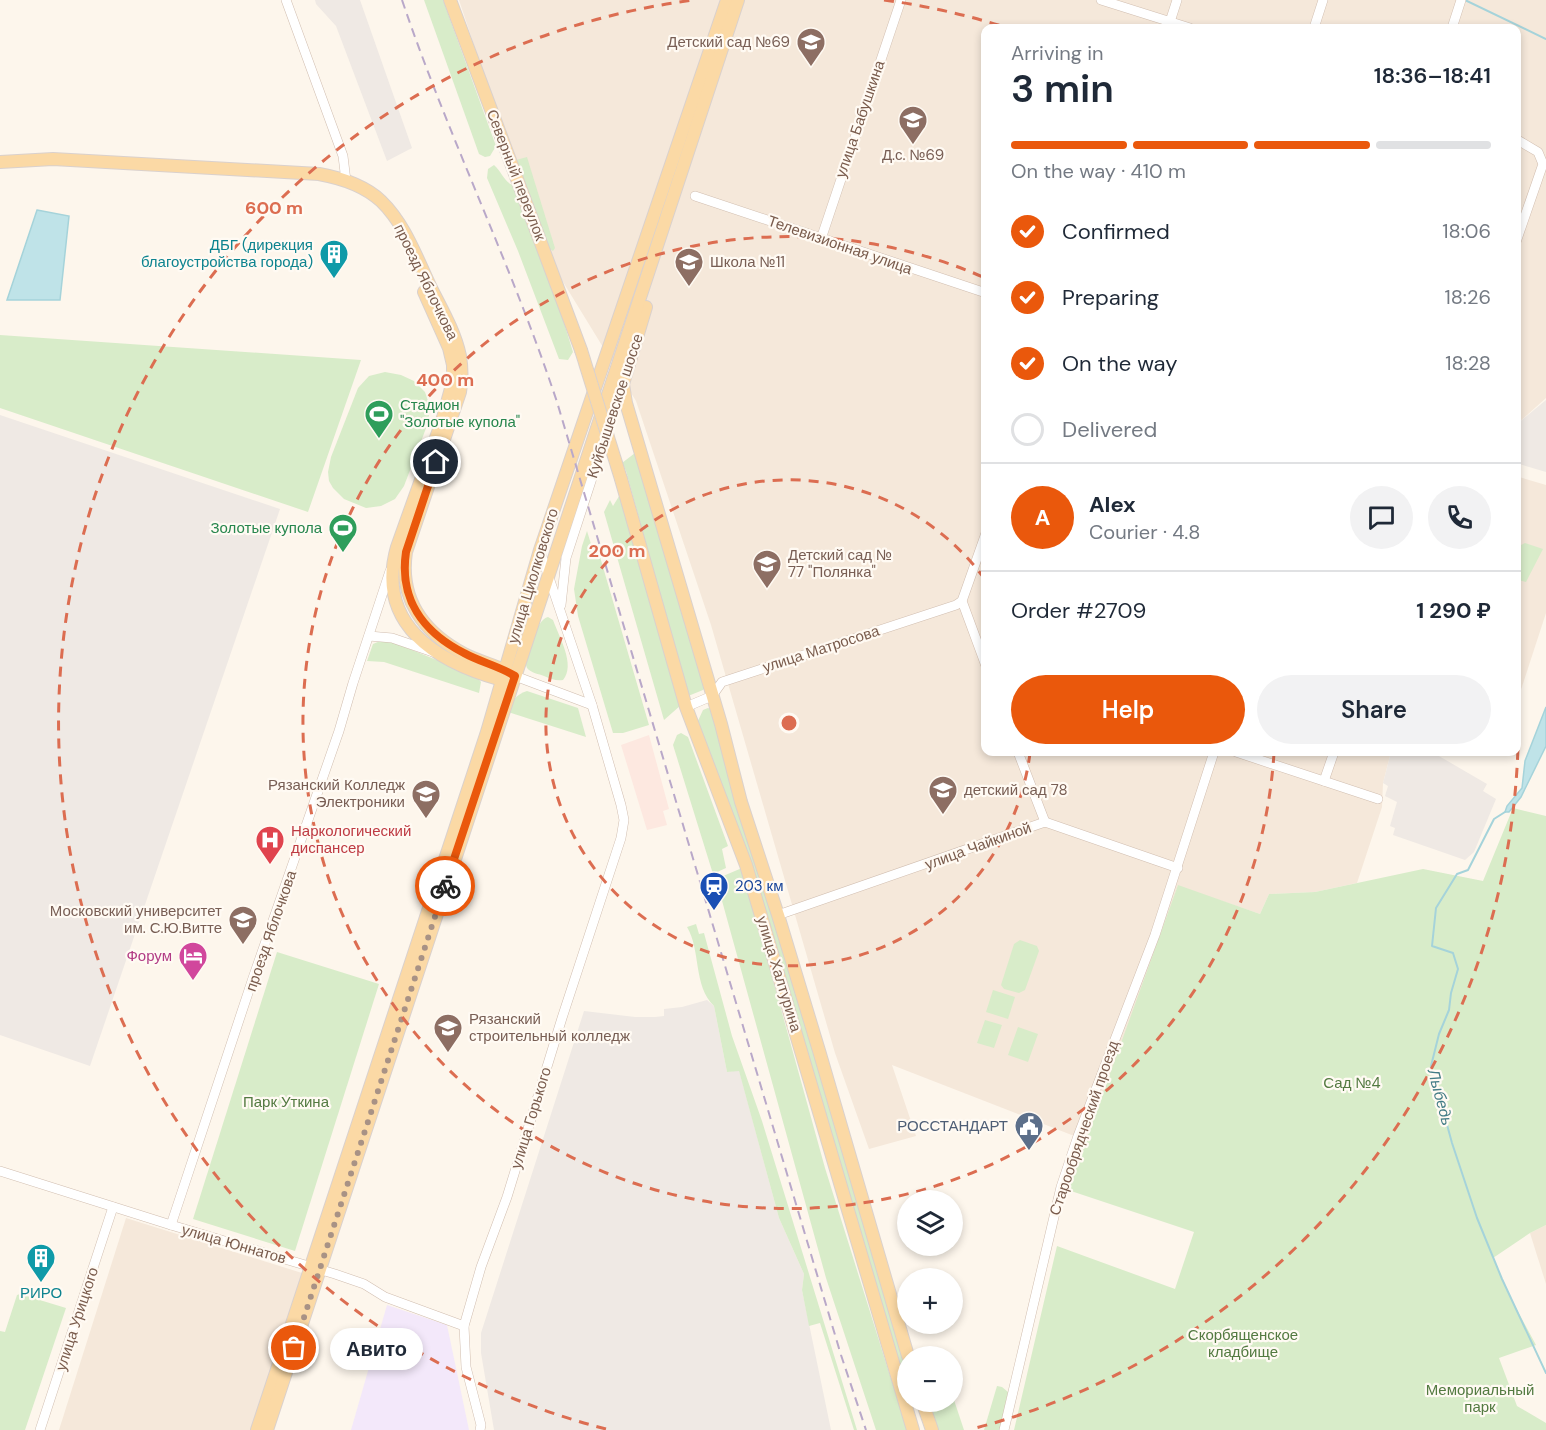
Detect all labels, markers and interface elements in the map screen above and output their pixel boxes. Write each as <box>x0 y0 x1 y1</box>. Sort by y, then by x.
school or university icon: Детский сад №69 <box>795 26 827 68</box>
place label: Детский сад №69 <box>667 32 790 52</box>
text: Arriving in <box>1011 40 1103 66</box>
street label: улица Бабушкина <box>831 57 890 180</box>
text: 18:36–18:41 <box>1374 61 1491 90</box>
text: 3 min <box>1011 63 1114 114</box>
school or university icon: Д.с. №69 <box>897 104 929 146</box>
street label: Северный переулок <box>482 106 550 244</box>
place label: Д.с. №69 <box>882 145 944 165</box>
text: On the way · 410 m <box>1011 158 1186 184</box>
text: 600 m <box>245 196 303 220</box>
street label: Телевизионная улица <box>765 211 915 279</box>
icon: check <box>1011 215 1044 248</box>
text: Confirmed <box>1062 217 1170 246</box>
text: 18:06 <box>1442 218 1491 244</box>
street label: проезд Яблочкова <box>389 221 463 344</box>
place label: ДБГ (дирекция благоустройства города) <box>141 235 313 272</box>
building icon: ДБГ (дирекция благоустройства города) <box>318 238 350 280</box>
school or university icon: Школа №11 <box>673 246 705 288</box>
place label: Школа №11 <box>710 252 785 272</box>
icon: check <box>1011 281 1044 314</box>
text: Preparing <box>1062 283 1159 312</box>
text: 18:26 <box>1444 284 1491 310</box>
street label: Куйбышевское шоссе <box>582 331 648 481</box>
icon: check <box>1011 347 1044 380</box>
text: On the way <box>1062 349 1177 378</box>
text: 18:28 <box>1445 350 1491 376</box>
text: 400 m <box>416 368 474 392</box>
place label: Стадион "Золотые купола" <box>400 395 520 432</box>
sports icon: Стадион "Золотые купола" <box>363 398 395 440</box>
text: Delivered <box>1062 415 1157 444</box>
pin <box>410 436 461 487</box>
icon: home <box>419 445 452 478</box>
button: chat <box>1350 486 1413 549</box>
button: phone <box>1428 486 1491 549</box>
text: Alex <box>1089 490 1136 519</box>
text: A <box>1035 503 1050 532</box>
street label: улица Циолковского <box>503 506 563 646</box>
sports icon: Золотые купола <box>327 512 359 554</box>
place label: Золотые купола <box>211 518 323 538</box>
text: Courier · 4.8 <box>1089 519 1200 545</box>
text: 200 m <box>589 539 645 563</box>
place label: Детский сад № 77 "Полянка" <box>788 545 892 582</box>
school or university icon: Детский сад № 77 "Полянка" <box>751 548 783 590</box>
text: Order #2709 <box>1011 596 1146 625</box>
text: 1 290 ₽ <box>1416 596 1491 625</box>
street label: улица Матросова <box>760 620 883 677</box>
button: Help <box>1011 675 1245 744</box>
button: Share <box>1257 675 1491 744</box>
centre of rings <box>779 713 799 733</box>
school or university icon: детский сад 78 <box>927 774 959 816</box>
place label: Рязанский Колледж Электроники <box>268 775 405 812</box>
school or university icon: Рязанский Колледж Электроники <box>410 778 442 820</box>
place label: детский сад 78 <box>964 780 1068 800</box>
street label: улица Чайкиной <box>922 817 1034 875</box>
place label: Наркологический диспансер <box>291 821 411 858</box>
hospital icon: Наркологический диспансер <box>254 824 286 866</box>
courier <box>415 856 475 916</box>
street label: проезд Яблочкова <box>241 867 301 994</box>
icon: bike <box>429 870 462 903</box>
station icon: 203 км <box>698 870 730 912</box>
place label: 203 км <box>735 876 783 896</box>
place label: Московский университет им. С.Ю.Витте <box>50 901 222 938</box>
school or university icon: Московский университет им. С.Ю.Витте <box>227 904 259 946</box>
street label: улица Халтурина <box>752 914 806 1035</box>
hotel icon: Форум <box>177 940 209 982</box>
place label: Форум <box>126 946 172 966</box>
place label: Рязанский строительный колледж <box>469 1009 630 1046</box>
school or university icon: Рязанский строительный колледж <box>432 1012 464 1054</box>
street label: Старообрядческий проезд <box>1045 1038 1123 1218</box>
street label: улица Горького <box>506 1065 556 1171</box>
water label: Лыбедь <box>1423 1066 1458 1128</box>
park label: Сад №4 <box>1323 1073 1381 1093</box>
park label: Парк Уткина <box>243 1092 330 1112</box>
public building icon: РОССТАНДАРТ <box>1013 1110 1045 1152</box>
place label: РОССТАНДАРТ <box>897 1116 1008 1136</box>
map controls <box>897 1190 963 1412</box>
button: layers <box>897 1190 963 1256</box>
street label: улица Юннатов <box>179 1220 289 1269</box>
building icon: РИРО <box>25 1242 57 1284</box>
street label: улица Урицкого <box>51 1265 103 1373</box>
button: + <box>897 1268 963 1334</box>
place label: РИРО <box>20 1283 62 1303</box>
pin <box>268 1322 319 1373</box>
park label: Скорбященское кладбище <box>1188 1325 1298 1362</box>
callout: Авито <box>330 1327 423 1369</box>
icon: bag <box>277 1331 310 1364</box>
text: Авито <box>346 1336 407 1362</box>
button: − <box>897 1346 963 1412</box>
park label: Мемориальный парк <box>1426 1380 1534 1417</box>

